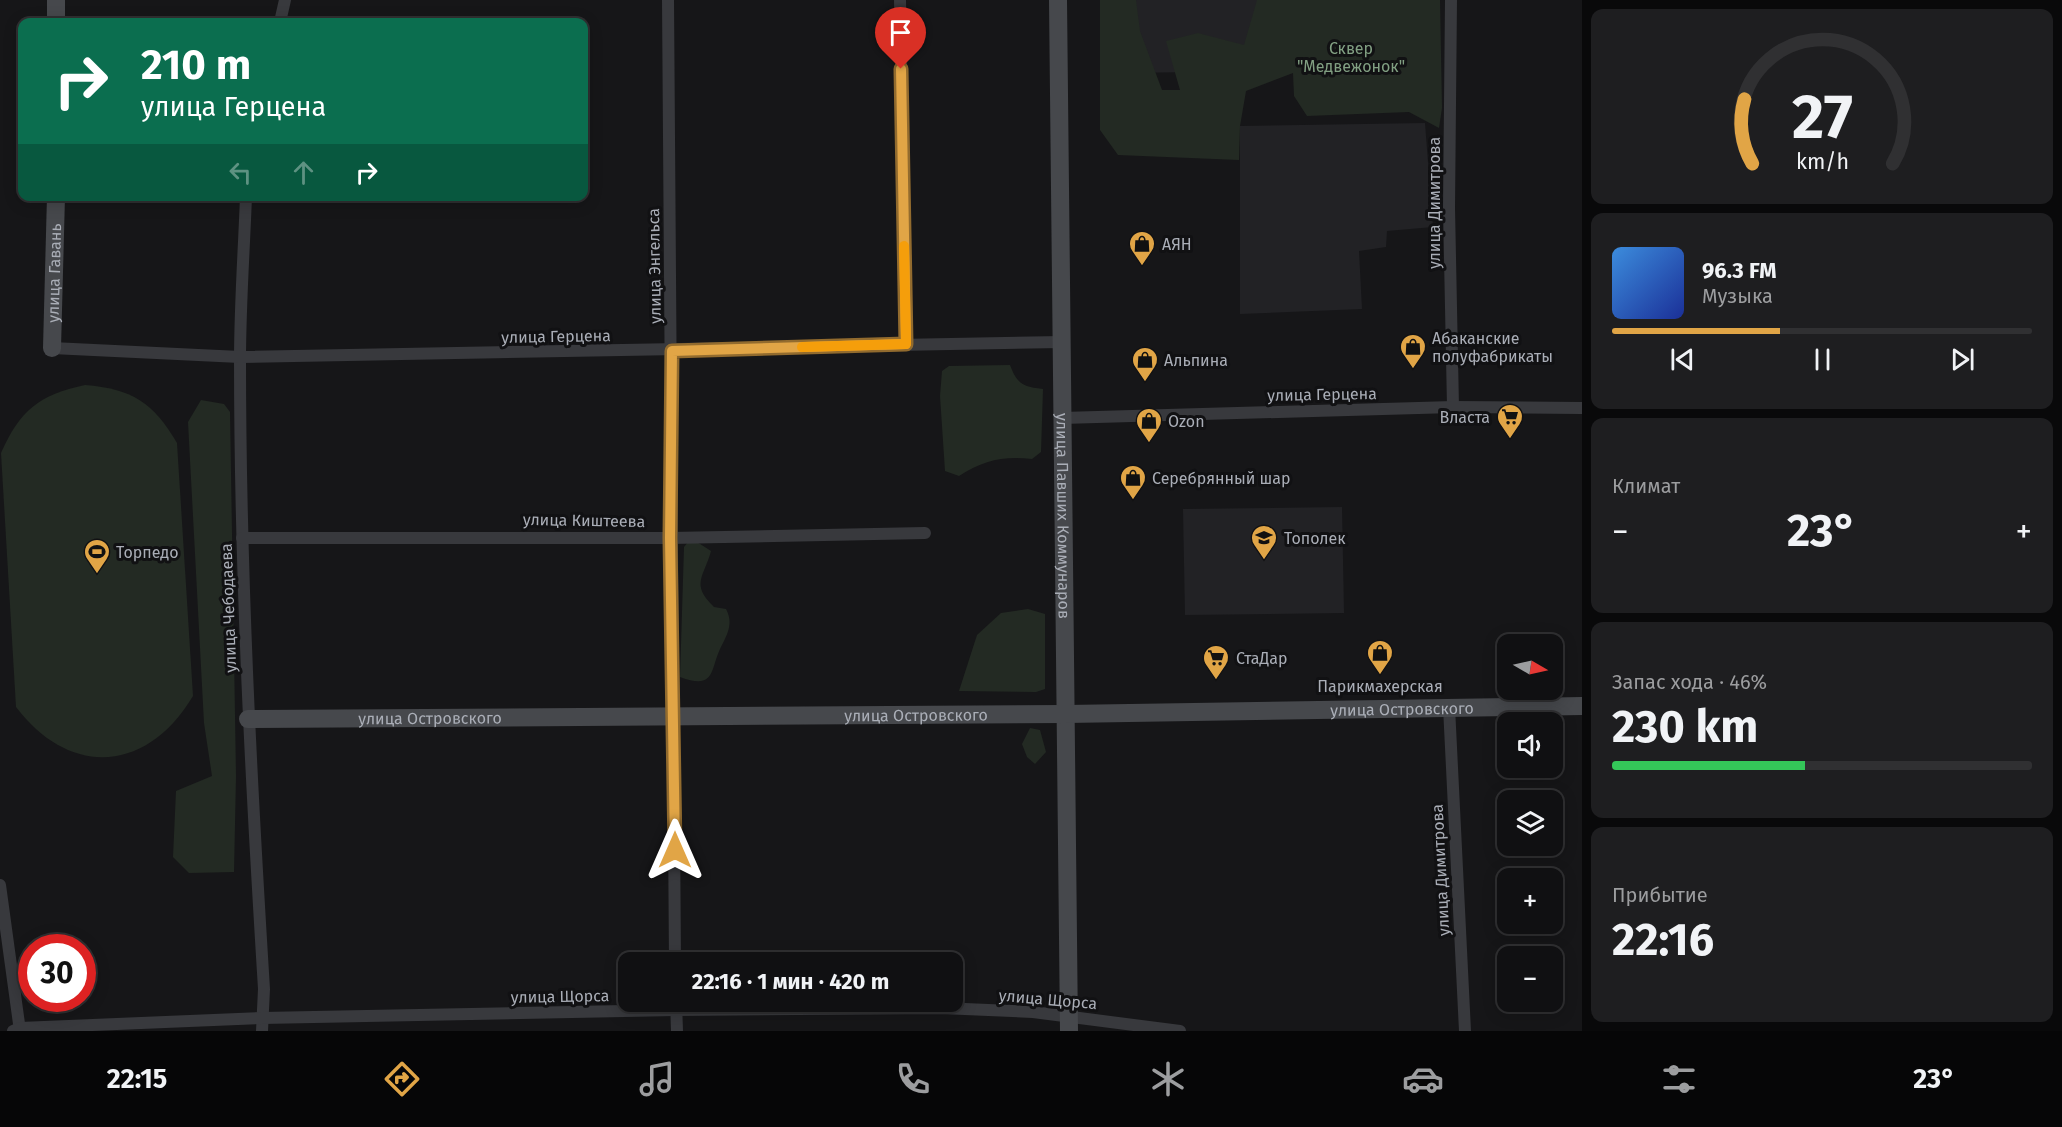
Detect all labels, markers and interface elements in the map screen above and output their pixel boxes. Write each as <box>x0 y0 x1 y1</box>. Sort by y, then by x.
pin <box>875 7 926 69</box>
icon: arrive <box>884 16 917 49</box>
park label: Сквер "Медвежонок" <box>1297 39 1405 76</box>
text: 210 m <box>141 40 251 90</box>
icon: right <box>42 42 120 120</box>
text: 27 <box>1792 80 1852 155</box>
text: улица Герцена <box>141 91 326 123</box>
street label: улица Димитрова <box>1425 137 1444 269</box>
text: km/h <box>1795 149 1849 175</box>
icon: left <box>224 156 257 189</box>
icon: ahead <box>287 156 320 189</box>
icon: right <box>350 156 383 189</box>
street label: улица Энгельса <box>644 208 665 324</box>
street label: улица Гавань <box>44 223 65 323</box>
shop icon: АЯН <box>1127 229 1157 267</box>
place label: АЯН <box>1162 235 1192 254</box>
text: 96.3 FM <box>1702 257 1776 284</box>
text: Музыка <box>1702 284 1773 308</box>
street label: улица Герцена <box>501 326 611 347</box>
place label: Абаканские полуфабрикаты <box>1432 329 1553 366</box>
shop icon: Абаканские полуфабрикаты <box>1398 332 1428 370</box>
icon: previous <box>1666 343 1699 376</box>
icon: pause <box>1806 343 1839 376</box>
icon: next <box>1946 343 1979 376</box>
shop icon: Альпина <box>1130 345 1160 383</box>
place label: Альпина <box>1164 351 1228 370</box>
street label: улица Герцена <box>1267 384 1377 405</box>
supermarket icon: Власта <box>1495 402 1525 440</box>
shop icon: Ozon <box>1134 406 1164 444</box>
place label: Власта <box>1439 408 1490 427</box>
place label: Ozon <box>1168 412 1205 431</box>
street label: улица Павших Коммунаров <box>1052 413 1074 619</box>
shop icon: Серебрянный шар <box>1118 463 1148 501</box>
place label: Серебрянный шар <box>1152 469 1291 488</box>
text: Климат <box>1612 474 1680 498</box>
text: 23° <box>1787 504 1857 558</box>
street label: улица Киштеева <box>523 510 645 531</box>
text: − <box>1612 512 1629 552</box>
text: + <box>2016 512 2032 552</box>
school or university icon: Тополек <box>1249 523 1279 561</box>
place label: Тополек <box>1284 529 1346 548</box>
sports icon: Торпедо <box>82 537 112 575</box>
place label: Торпедо <box>116 543 178 562</box>
street label: улица Чебодаева <box>217 543 240 673</box>
north arrow <box>1497 634 1563 700</box>
map controls <box>1497 634 1563 1012</box>
shop icon: Парикмахерская <box>1365 638 1395 676</box>
supermarket icon: СтаДар <box>1201 643 1231 681</box>
place label: СтаДар <box>1236 649 1287 668</box>
text: Запас хода · 46% <box>1612 670 1767 694</box>
place label: Парикмахерская <box>1317 677 1443 696</box>
street label: улица Островского <box>1330 699 1474 720</box>
text: 230 km <box>1612 700 1758 754</box>
street label: улица Островского <box>844 705 988 725</box>
street label: улица Островского <box>358 708 502 728</box>
button: sound <box>1497 712 1563 778</box>
button: layers <box>1497 790 1563 856</box>
street label: улица Димитрова <box>1428 803 1453 936</box>
position arrow <box>643 818 707 882</box>
button: + <box>1497 868 1563 934</box>
text: Прибытие <box>1612 883 1708 907</box>
text: 22:16 <box>1612 913 1714 967</box>
speed limit sign: 30 <box>18 934 96 1012</box>
button: − <box>1497 946 1563 1012</box>
text: 22:16 · 1 мин · 420 m <box>692 968 889 995</box>
street label: улица Щорса <box>511 986 609 1007</box>
street label: улица Щорса <box>998 986 1098 1013</box>
icon: directions <box>381 1058 423 1100</box>
icon: music <box>636 1058 678 1100</box>
icon: phone <box>892 1058 934 1100</box>
icon: climate <box>1147 1058 1189 1100</box>
icon: car <box>1402 1058 1444 1100</box>
icon: filters <box>1658 1058 1700 1100</box>
text: 22:15 <box>107 1063 167 1095</box>
text: 23° <box>1913 1063 1955 1095</box>

